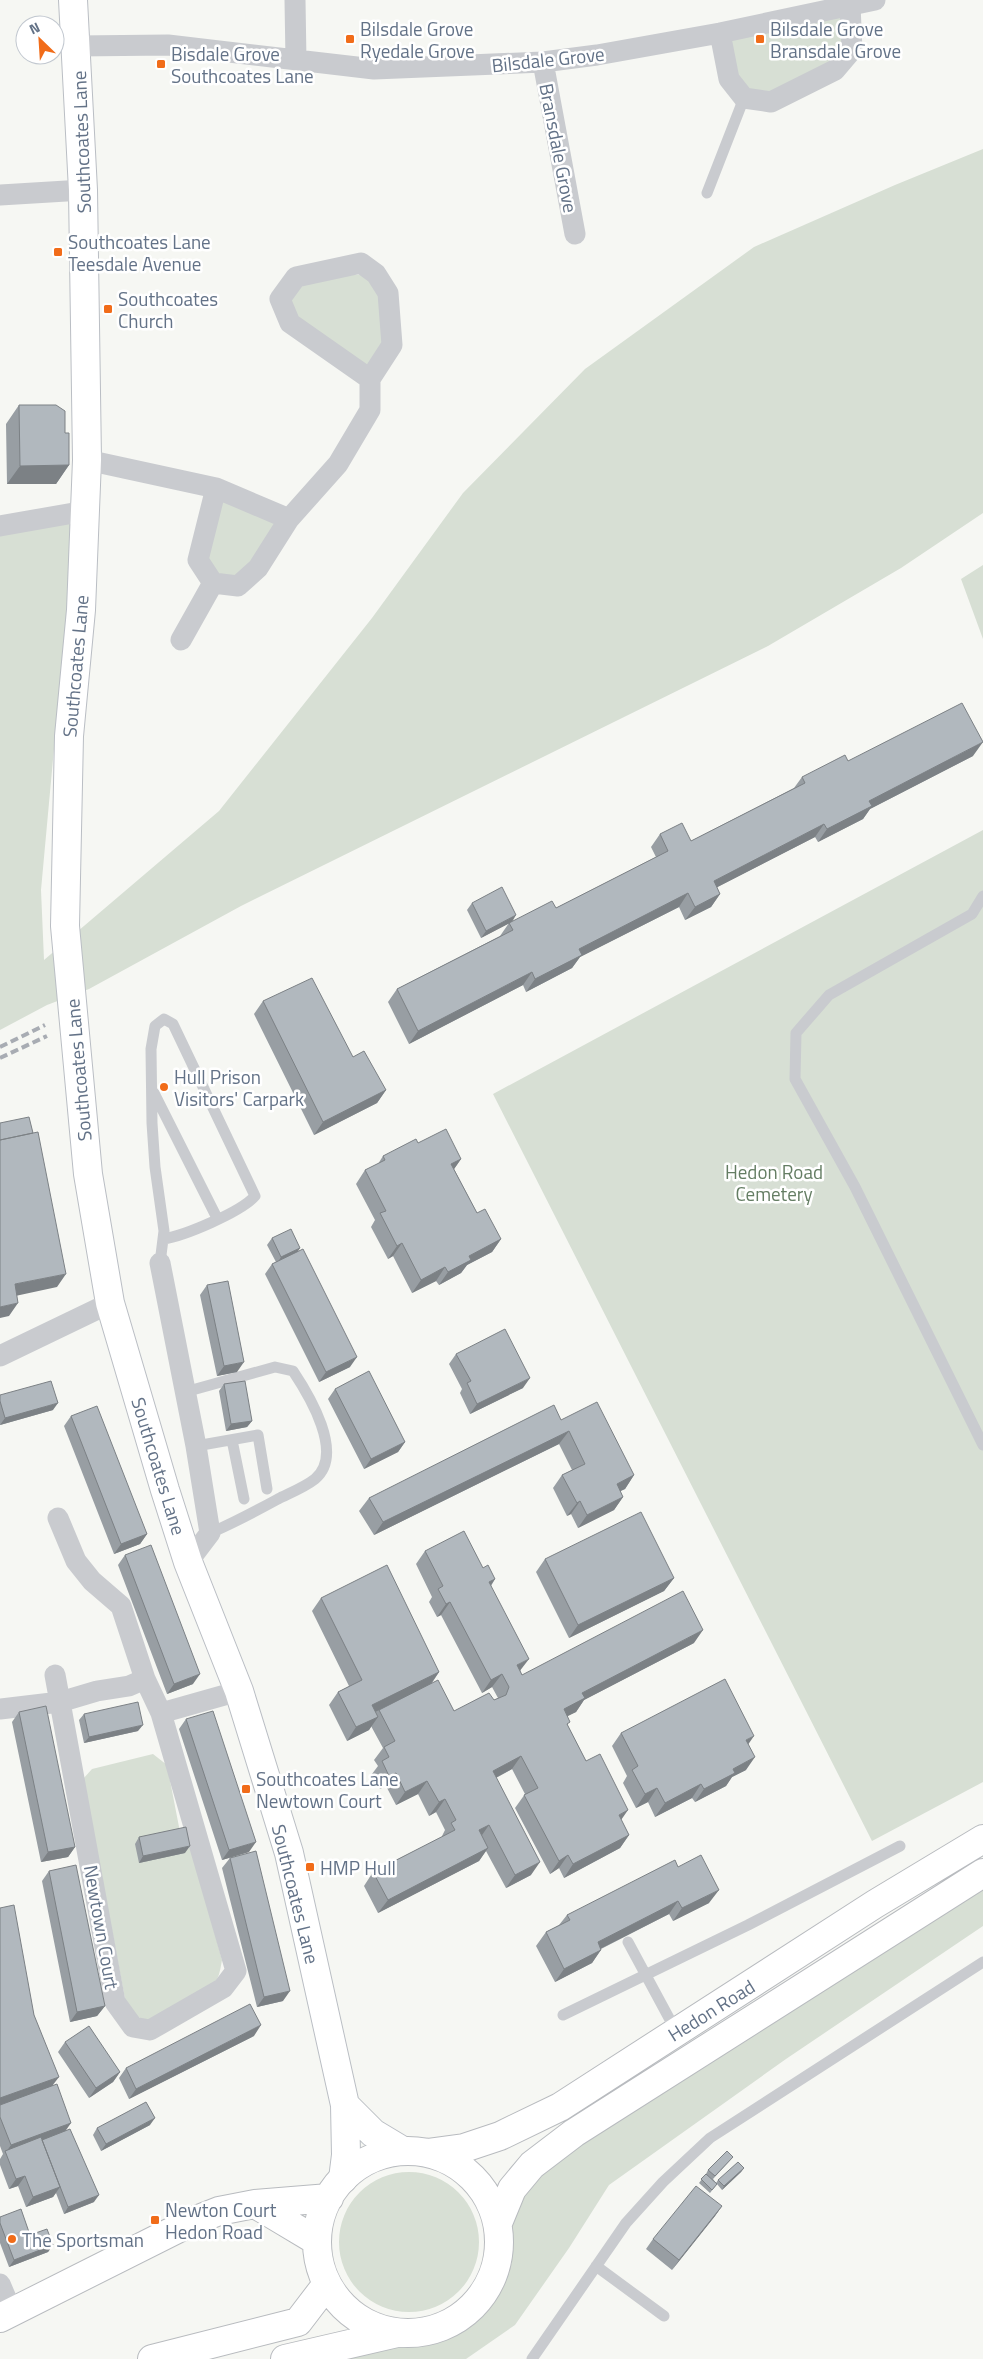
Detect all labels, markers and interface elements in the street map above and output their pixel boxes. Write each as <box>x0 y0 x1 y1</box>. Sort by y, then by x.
place label: Bilsdale Grove Ryedale Grove <box>360 14 475 65</box>
place label: Bilsdale Grove Bransdale Grove <box>770 14 901 65</box>
north arrow <box>15 15 65 65</box>
text: N <box>25 16 43 39</box>
marker: Bilsdale Grove Ryedale Grove <box>344 33 356 45</box>
marker: Bilsdale Grove Bransdale Grove <box>754 33 766 45</box>
place label: Bisdale Grove Southcoates Lane <box>171 39 314 90</box>
street label: Bilsdale Grove <box>490 39 606 79</box>
marker: Bisdale Grove Southcoates Lane <box>155 58 167 70</box>
street label: Southcoates Lane <box>64 70 98 214</box>
street label: Bransdale Grove <box>532 81 586 215</box>
place label: Southcoates Lane Teesdale Avenue <box>68 227 211 278</box>
marker: Southcoates Lane Teesdale Avenue <box>52 246 64 258</box>
place label: Southcoates Church <box>118 284 218 335</box>
marker: Southcoates Church <box>102 303 114 315</box>
street label: Southcoates Lane <box>54 594 96 738</box>
street label: Southcoates Lane <box>57 998 99 1142</box>
place label: Hull Prison Visitors' Carpark <box>174 1062 304 1113</box>
marker: Hull Prison Visitors' Carpark <box>158 1081 170 1093</box>
park label: Hedon Road Cemetery <box>725 1157 823 1208</box>
street label: Southcoates Lane <box>124 1394 194 1538</box>
place label: Southcoates Lane Newtown Court <box>256 1764 399 1815</box>
marker: Southcoates Lane Newtown Court <box>240 1783 252 1795</box>
street label: Southcoates Lane <box>265 1821 327 1967</box>
place label: HMP Hull <box>320 1853 396 1882</box>
marker: HMP Hull <box>304 1861 316 1873</box>
street label: Newtown Court <box>77 1863 127 1992</box>
street label: Hedon Road <box>662 1972 760 2048</box>
place label: Newton Court Hedon Road <box>165 2195 277 2246</box>
marker: Newton Court Hedon Road <box>149 2214 161 2226</box>
place label: The Sportsman <box>22 2225 144 2254</box>
marker: The Sportsman <box>6 2233 18 2245</box>

